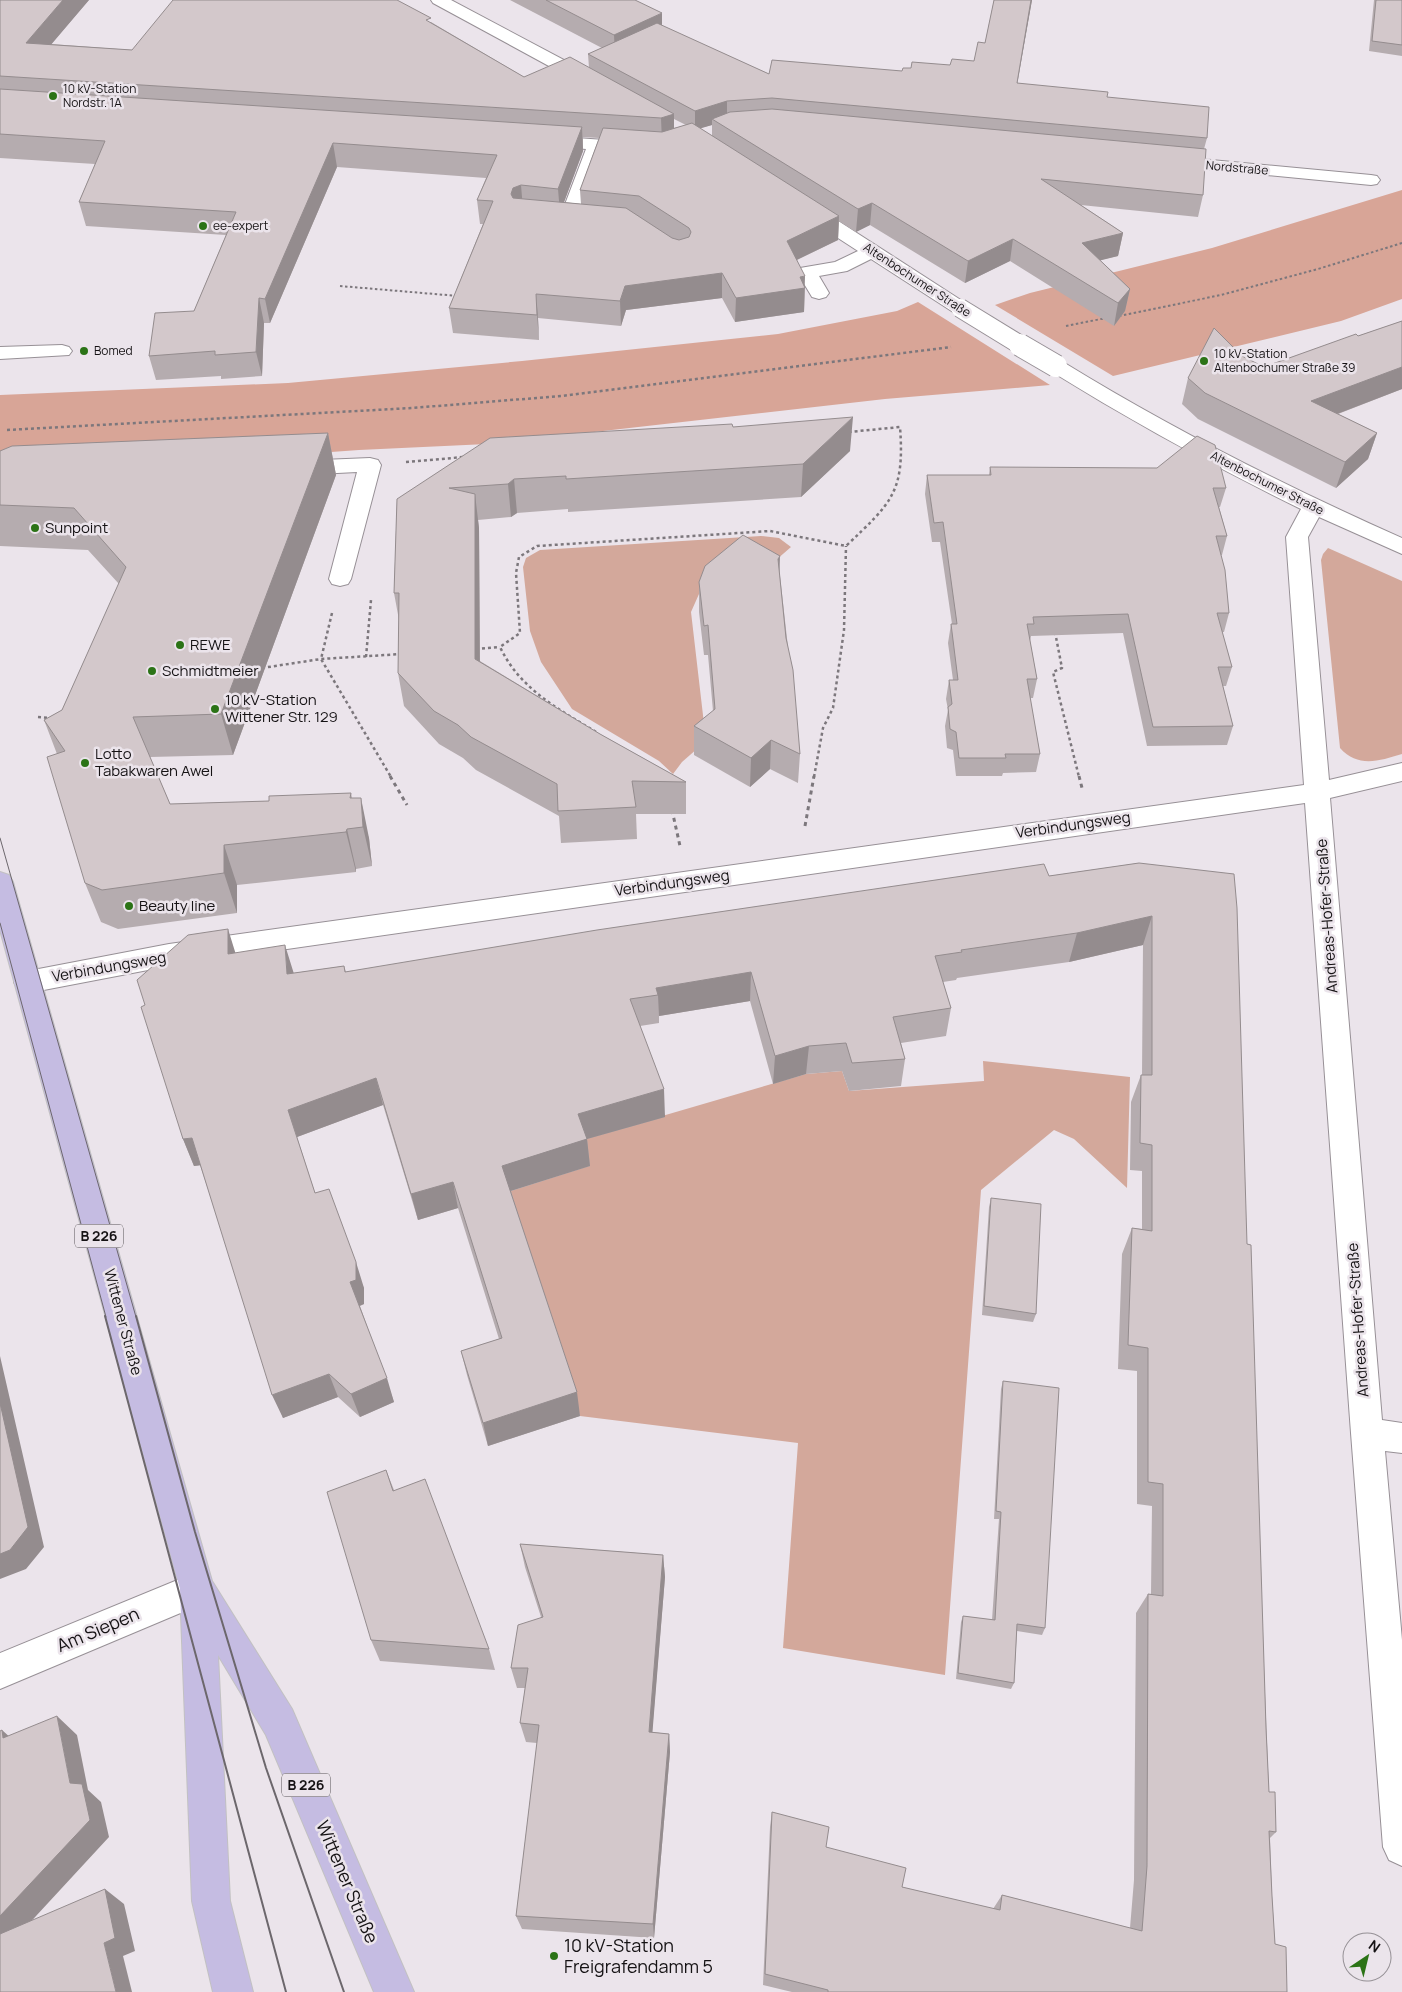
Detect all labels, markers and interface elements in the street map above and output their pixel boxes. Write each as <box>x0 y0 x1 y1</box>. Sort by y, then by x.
place label: 10 kV-Station Nordstr. 1A <box>63 80 136 111</box>
marker: 10 kV-Station Nordstr. 1A <box>47 90 59 102</box>
street label: Nordstraße <box>1205 156 1269 179</box>
place label: ee-expert <box>213 217 269 234</box>
marker: ee-expert <box>197 220 209 232</box>
street label: Altenbochumer Straße <box>860 238 974 321</box>
place label: Bomed <box>94 342 133 359</box>
marker: Bomed <box>78 345 90 357</box>
place label: 10 kV-Station Altenbochumer Straße 39 <box>1214 345 1356 376</box>
marker: 10 kV-Station Altenbochumer Straße 39 <box>1198 355 1210 367</box>
street label: Altenbochumer Straße <box>1208 447 1327 519</box>
place label: Sunpoint <box>45 517 108 538</box>
marker: Sunpoint <box>29 522 41 534</box>
place label: REWE <box>190 634 231 655</box>
marker: REWE <box>174 639 186 651</box>
place label: Schmidtmeier <box>162 660 259 681</box>
marker: Schmidtmeier <box>146 665 158 677</box>
place label: 10 kV-Station Wittener Str. 129 <box>225 689 338 727</box>
marker: 10 kV-Station Wittener Str. 129 <box>209 703 221 715</box>
place label: Lotto Tabakwaren Awel <box>95 743 213 781</box>
marker: Lotto Tabakwaren Awel <box>79 757 91 769</box>
street label: Verbindungsweg <box>1014 806 1132 843</box>
street label: Andreas-Hofer-Straße <box>1311 838 1342 994</box>
street label: Verbindungsweg <box>613 864 731 901</box>
place label: Beauty line <box>139 895 216 916</box>
marker: Beauty line <box>123 900 135 912</box>
street label: Verbindungsweg <box>50 946 168 987</box>
road number: B 226 <box>75 1224 123 1248</box>
street label: Andreas-Hofer-Straße <box>1342 1242 1373 1398</box>
street label: Wittener Straße <box>99 1266 148 1378</box>
street label: Am Siepen <box>53 1601 143 1657</box>
road number: B 226 <box>282 1774 330 1796</box>
street label: Wittener Straße <box>311 1817 385 1947</box>
north arrow <box>1342 1932 1392 1982</box>
place label: 10 kV-Station Freigrafendamm 5 <box>564 1933 713 1978</box>
text: N <box>1365 1935 1384 1957</box>
marker: 10 kV-Station Freigrafendamm 5 <box>548 1950 560 1962</box>

